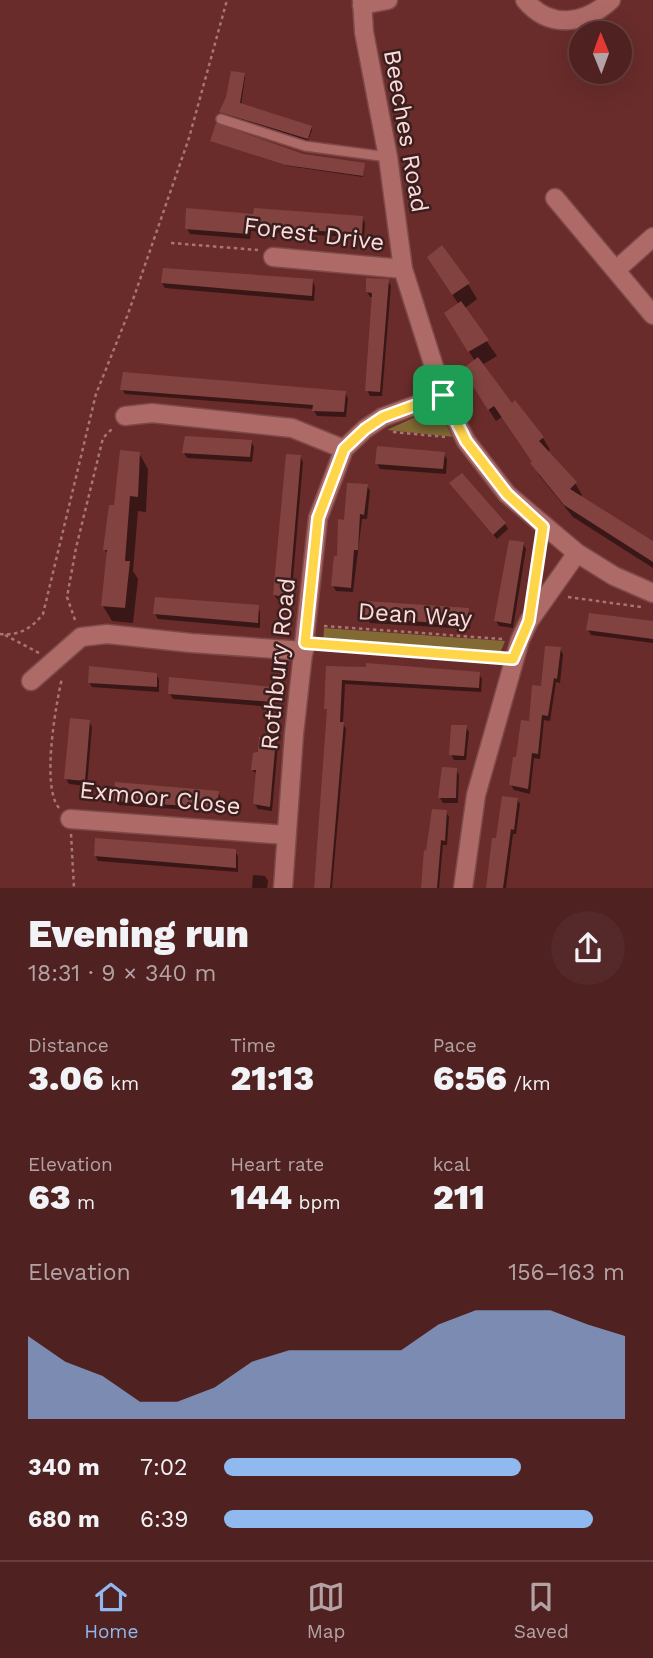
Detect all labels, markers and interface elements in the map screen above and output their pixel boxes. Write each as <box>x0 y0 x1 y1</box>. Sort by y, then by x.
north arrow <box>569 21 632 84</box>
map controls <box>569 21 632 84</box>
street label: Beeches Road <box>378 47 434 215</box>
street label: Forest Drive <box>242 211 386 257</box>
pin <box>413 365 473 425</box>
icon: arrive <box>424 376 462 414</box>
street label: Rothbury Road <box>255 577 301 751</box>
street label: Dean Way <box>357 597 474 633</box>
street label: Exmoor Close <box>78 776 242 820</box>
button: share <box>551 911 625 985</box>
text: Evening run <box>28 912 249 956</box>
text: 18:31 · 9 × 340 m <box>28 960 217 987</box>
text: Distance <box>28 1034 109 1057</box>
text: Time <box>230 1034 276 1057</box>
text: Pace <box>433 1034 477 1057</box>
text: 3.06 <box>28 1057 104 1099</box>
text: 21:13 <box>230 1057 314 1099</box>
text: 6:56 <box>433 1057 507 1099</box>
text: km <box>104 1072 139 1095</box>
text: /km <box>507 1072 551 1095</box>
text: Elevation <box>28 1153 113 1176</box>
text: Heart rate <box>230 1153 324 1176</box>
text: kcal <box>433 1153 470 1176</box>
text: 63 <box>28 1176 71 1218</box>
text: 144 <box>230 1176 292 1218</box>
text: 211 <box>433 1176 485 1218</box>
text: m <box>71 1191 95 1214</box>
text: bpm <box>292 1191 341 1214</box>
text: Elevation <box>28 1259 131 1286</box>
text: 156–163 m <box>508 1259 625 1286</box>
text: 340 m <box>28 1454 100 1481</box>
text: 7:02 <box>140 1454 187 1481</box>
text: 680 m <box>28 1506 100 1533</box>
text: 6:39 <box>140 1506 188 1533</box>
tab: Home <box>84 1578 138 1643</box>
tab: Map <box>307 1578 345 1643</box>
tab: Saved <box>514 1578 569 1643</box>

